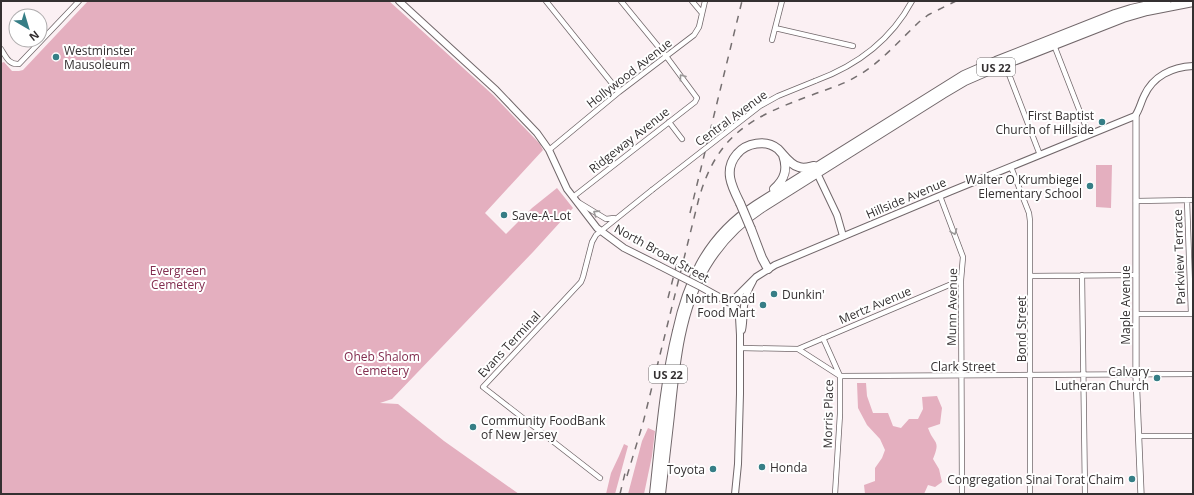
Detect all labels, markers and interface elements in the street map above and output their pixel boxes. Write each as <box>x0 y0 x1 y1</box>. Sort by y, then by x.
north arrow <box>8 8 48 48</box>
text: N <box>26 28 43 45</box>
street label: Hollywood Avenue <box>583 34 675 112</box>
place label: Westminster Mausoleum <box>64 42 135 73</box>
marker: Westminster Mausoleum <box>51 52 61 62</box>
road number: US 22 <box>977 58 1015 76</box>
one-way arrow <box>679 74 687 81</box>
street label: Central Avenue <box>691 86 771 150</box>
street label: Ridgeway Avenue <box>585 103 673 177</box>
place label: First Baptist Church of Hillside <box>995 107 1094 138</box>
marker: First Baptist Church of Hillside <box>1097 117 1107 127</box>
place label: Walter O Krumbiegel Elementary School <box>966 171 1082 202</box>
street label: Hillside Avenue <box>863 173 949 223</box>
marker: Walter O Krumbiegel Elementary School <box>1085 181 1095 191</box>
place label: Save-A-Lot <box>512 207 571 224</box>
street label: Parkview Terrace <box>1169 209 1189 305</box>
marker: Save-A-Lot <box>499 210 509 220</box>
one-way arrow <box>593 210 600 218</box>
street label: North Broad Street <box>611 220 713 286</box>
one-way arrow <box>950 229 958 236</box>
park label: Evergreen Cemetery <box>150 262 206 293</box>
street label: Maple Avenue <box>1117 265 1134 345</box>
street label: Munn Avenue <box>943 268 961 346</box>
street label: Mertz Avenue <box>836 282 914 328</box>
place label: Dunkin' <box>782 286 825 303</box>
marker: Dunkin' <box>769 289 779 299</box>
place label: North Broad Food Mart <box>685 290 755 321</box>
street label: Bond Street <box>1013 296 1030 362</box>
marker: North Broad Food Mart <box>758 300 768 310</box>
street label: Evans Terminal <box>474 307 544 381</box>
park label: Oheb Shalom Cemetery <box>344 348 420 379</box>
street label: Clark Street <box>930 358 996 375</box>
place label: Calvary Lutheran Church <box>1055 363 1150 394</box>
road number: US 22 <box>649 365 687 383</box>
marker: Calvary Lutheran Church <box>1152 373 1162 383</box>
street label: Morris Place <box>819 379 837 449</box>
place label: Community FoodBank of New Jersey <box>481 412 606 443</box>
marker: Community FoodBank of New Jersey <box>468 422 478 432</box>
place label: Honda <box>770 459 807 476</box>
place label: Toyota <box>667 461 705 478</box>
marker: Honda <box>757 462 767 472</box>
marker: Toyota <box>708 464 718 474</box>
place label: Congregation Sinai Torat Chaim <box>947 471 1124 488</box>
marker: Congregation Sinai Torat Chaim <box>1127 474 1137 484</box>

